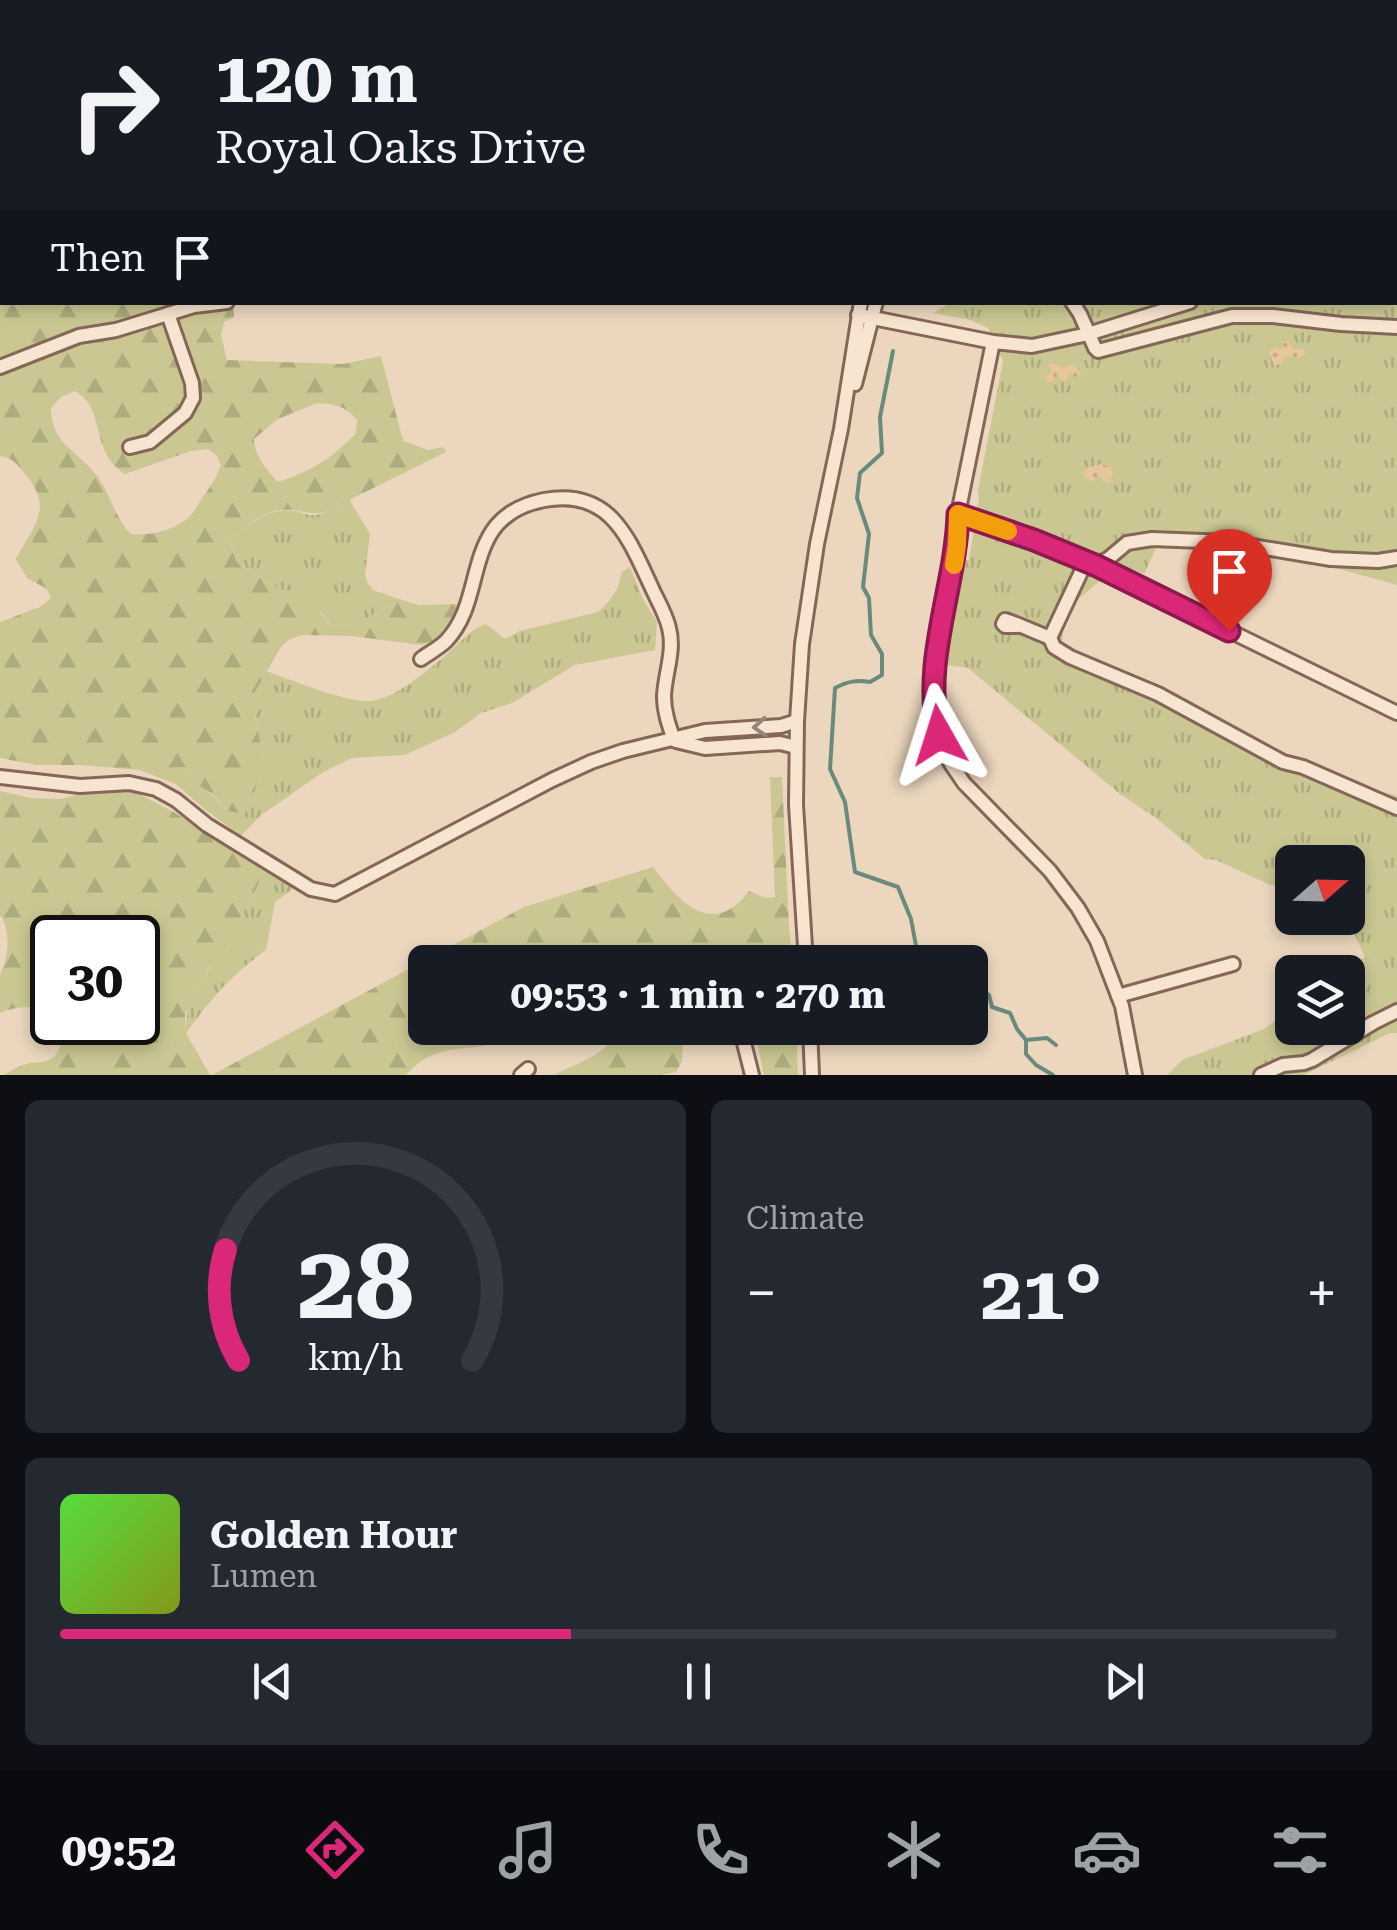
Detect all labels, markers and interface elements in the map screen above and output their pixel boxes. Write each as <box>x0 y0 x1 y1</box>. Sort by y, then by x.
text: 120 m <box>215 37 418 119</box>
icon: right <box>50 40 180 170</box>
text: Royal Oaks Drive <box>215 121 586 174</box>
icon: arrive <box>165 230 220 285</box>
text: Then <box>50 236 145 280</box>
pin <box>1187 529 1272 632</box>
icon: arrive <box>1202 544 1257 599</box>
position arrow <box>887 683 991 787</box>
one-way arrow <box>752 716 768 738</box>
north arrow <box>1275 845 1365 935</box>
map controls <box>1275 845 1365 1045</box>
speed limit sign: 30 <box>30 915 160 1045</box>
button: layers <box>1275 955 1365 1045</box>
text: 09:53 · 1 min · 270 m <box>511 973 885 1017</box>
text: Climate <box>746 1199 864 1237</box>
text: 28 <box>297 1222 414 1343</box>
text: 21° <box>981 1249 1102 1337</box>
text: − <box>746 1261 777 1325</box>
text: + <box>1306 1261 1337 1325</box>
text: km/h <box>308 1337 403 1379</box>
text: Golden Hour <box>210 1513 458 1557</box>
text: Lumen <box>210 1557 317 1595</box>
icon: previous <box>245 1654 300 1709</box>
icon: pause <box>671 1654 726 1709</box>
icon: next <box>1097 1654 1152 1709</box>
icon: directions <box>300 1815 370 1885</box>
icon: music <box>493 1815 563 1885</box>
icon: phone <box>686 1815 756 1885</box>
icon: climate <box>879 1815 949 1885</box>
icon: car <box>1072 1815 1142 1885</box>
icon: filters <box>1265 1815 1335 1885</box>
text: 09:52 <box>62 1824 176 1877</box>

